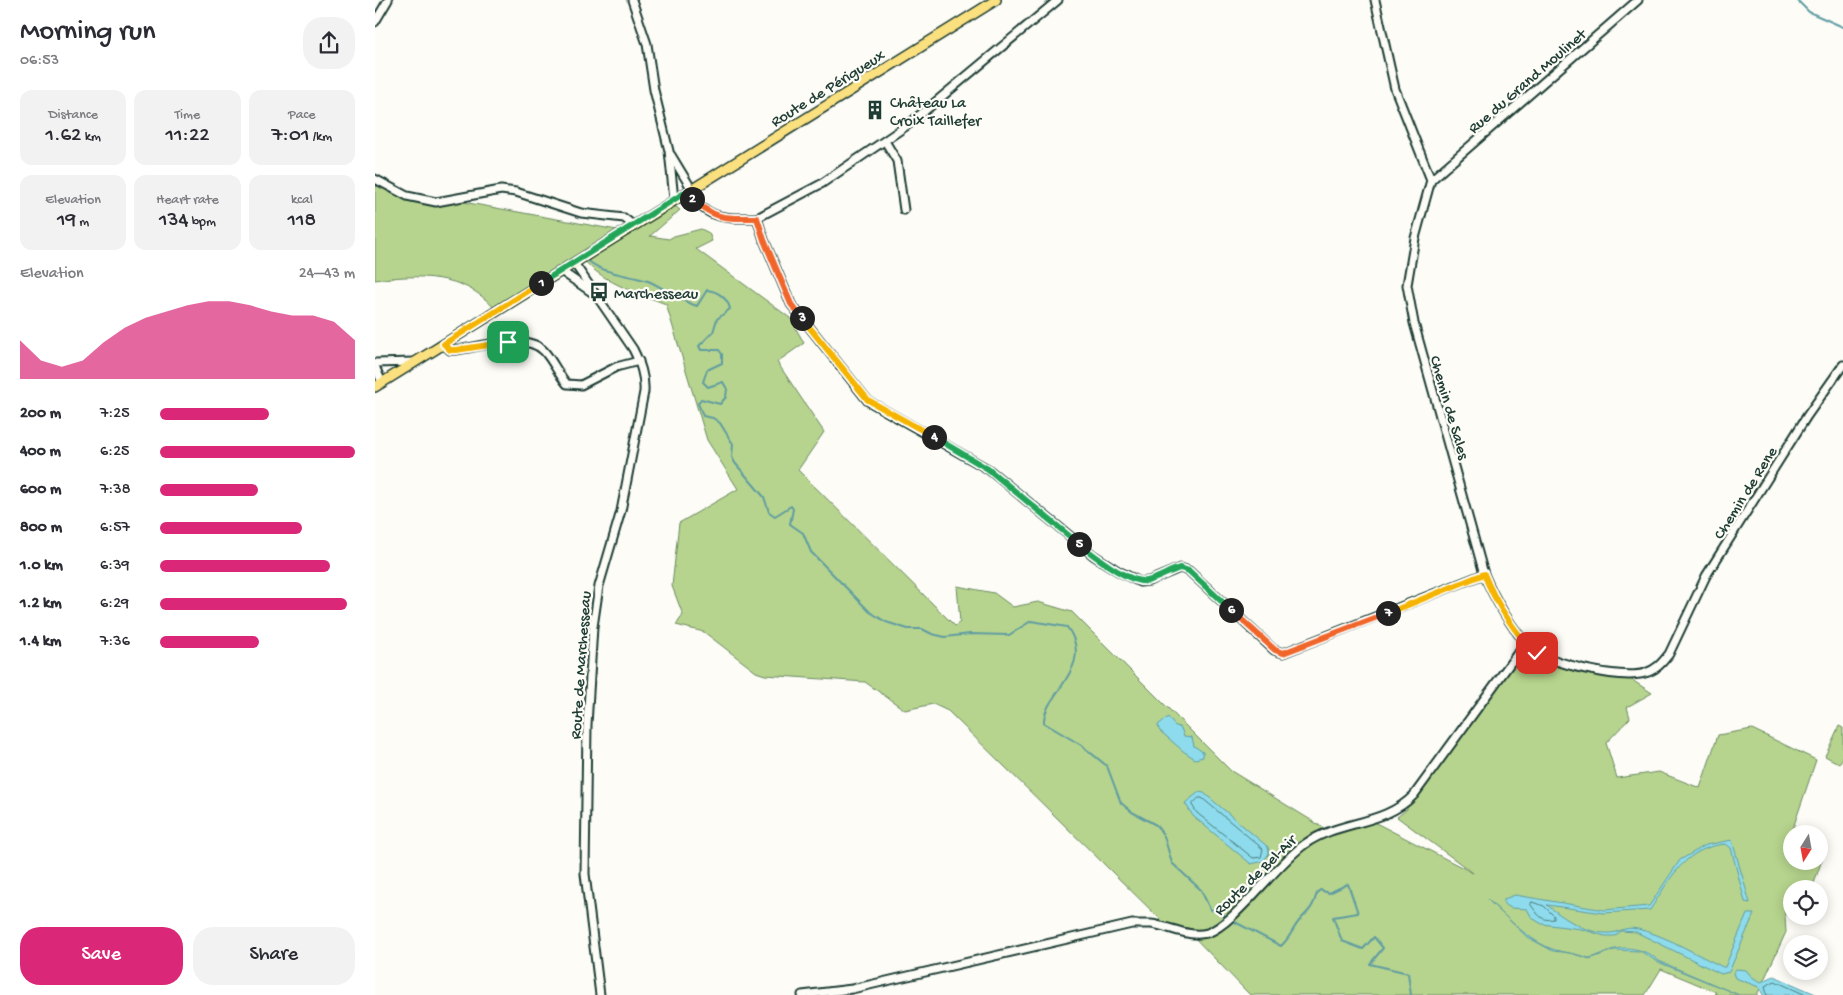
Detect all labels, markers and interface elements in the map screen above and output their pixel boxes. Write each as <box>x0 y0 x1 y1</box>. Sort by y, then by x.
text: Morning run <box>20 16 155 49</box>
button: share <box>303 17 355 69</box>
street label: Rue du Grand Moulinet <box>1465 25 1592 139</box>
street label: Route de Périgueux <box>768 47 890 133</box>
text: 06:53 <box>20 52 59 71</box>
place label: Château La Croix Taillefer <box>890 95 982 132</box>
building icon: Château La Croix Taillefer <box>864 99 886 121</box>
text: Distance <box>48 107 98 124</box>
text: Time <box>175 107 200 124</box>
text: Pace <box>288 107 316 124</box>
text: 1.62 <box>45 124 81 149</box>
text: 11:22 <box>165 124 210 149</box>
text: 7:01 <box>271 124 309 149</box>
text: km <box>81 129 101 146</box>
text: /km <box>309 129 332 146</box>
pin: 2 <box>679 186 705 212</box>
text: 2 <box>689 191 696 208</box>
text: Elevation <box>45 192 101 209</box>
text: Heart rate <box>156 192 219 209</box>
text: kcal <box>291 192 313 209</box>
text: 19 <box>57 209 76 234</box>
text: 134 <box>159 209 188 234</box>
text: 118 <box>288 209 316 234</box>
text: m <box>76 214 89 231</box>
text: bpm <box>188 214 216 231</box>
text: Elevation <box>20 265 84 284</box>
text: 24–43 m <box>299 265 355 284</box>
pin: 1 <box>529 270 553 296</box>
text: 1 <box>539 275 544 292</box>
bus stop icon: Marchesseau <box>588 281 610 303</box>
place label: Marchesseau <box>614 286 699 305</box>
pin: 3 <box>789 306 815 330</box>
text: 3 <box>799 310 806 327</box>
pin <box>487 321 529 363</box>
icon: arrive <box>494 328 522 356</box>
street label: Chemin de Sales <box>1424 354 1472 463</box>
text: 200 m <box>20 405 61 424</box>
text: 7:25 <box>100 405 130 424</box>
pin: 4 <box>921 424 947 450</box>
text: 4 <box>931 429 938 446</box>
text: 400 m <box>20 443 61 462</box>
text: 6:25 <box>100 443 129 462</box>
street label: Chemin de Rene <box>1711 443 1783 544</box>
text: 600 m <box>20 481 61 500</box>
text: 7:38 <box>100 481 130 500</box>
text: 800 m <box>20 519 62 538</box>
text: 6:57 <box>100 519 130 538</box>
pin: 5 <box>1067 532 1091 556</box>
text: 5 <box>1076 536 1083 553</box>
text: 1.0 km <box>20 557 63 576</box>
text: 6:39 <box>100 557 129 576</box>
street label: Route de Marchesseau <box>568 590 597 740</box>
text: 1.2 km <box>20 595 62 614</box>
text: 6:29 <box>100 595 129 614</box>
pin: 6 <box>1219 598 1243 622</box>
pin: 7 <box>1375 600 1401 626</box>
text: 6 <box>1228 602 1235 619</box>
text: 7 <box>1385 605 1392 622</box>
pin <box>1516 632 1558 674</box>
text: 1.4 km <box>20 633 61 652</box>
text: 7:36 <box>100 633 130 652</box>
icon: check <box>1523 639 1551 667</box>
north arrow <box>1783 825 1827 870</box>
map controls <box>1783 825 1828 980</box>
street label: Route de Bel-Air <box>1211 831 1303 921</box>
button: locate <box>1783 880 1828 925</box>
button: Save <box>20 927 183 985</box>
button: Share <box>193 927 355 985</box>
button: layers <box>1783 935 1828 980</box>

